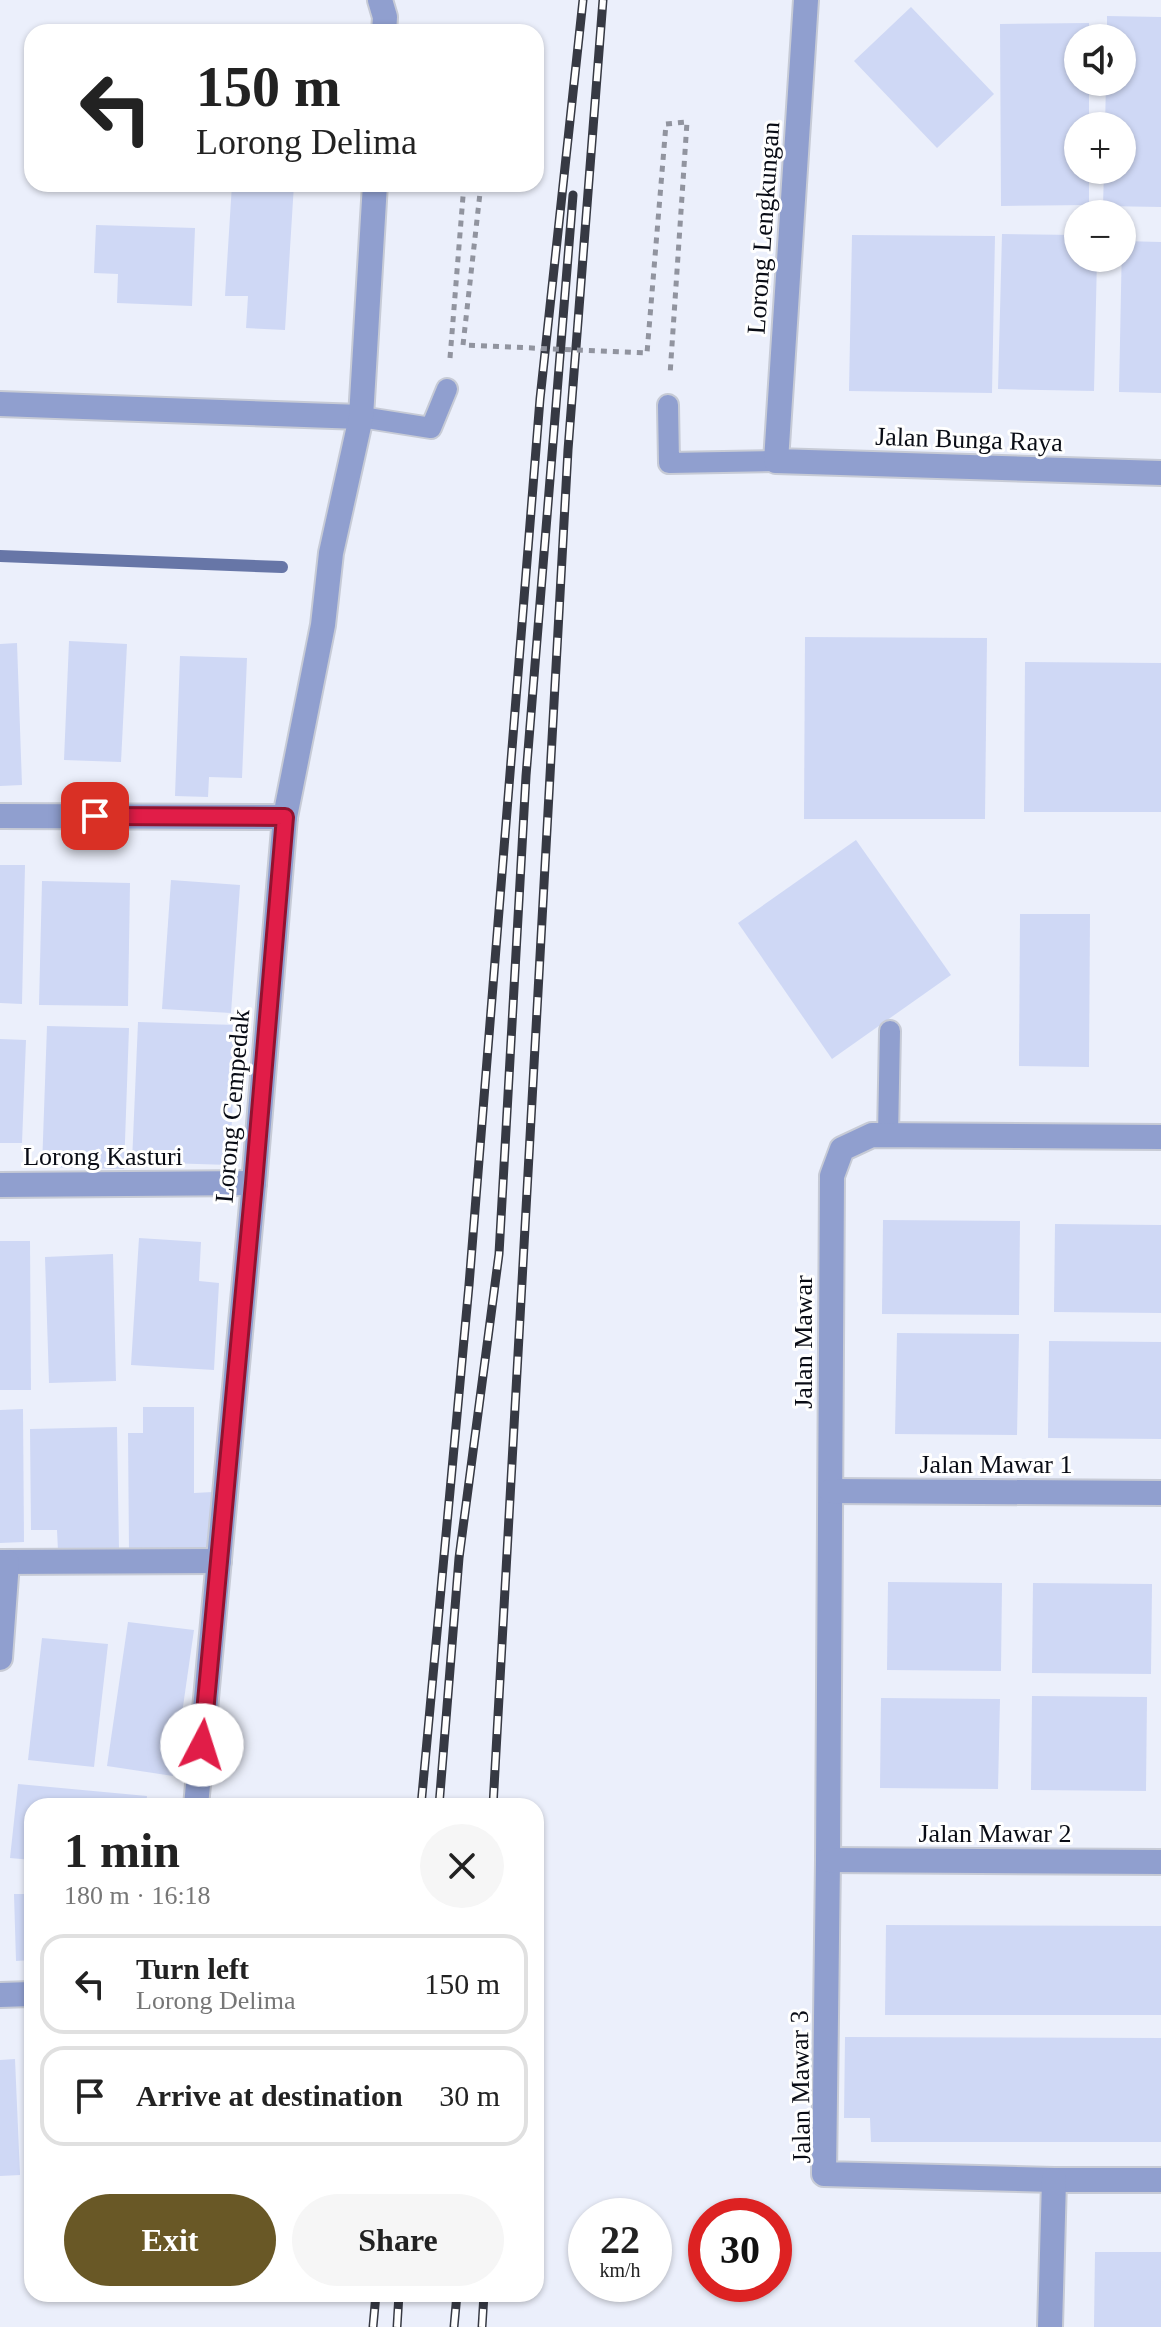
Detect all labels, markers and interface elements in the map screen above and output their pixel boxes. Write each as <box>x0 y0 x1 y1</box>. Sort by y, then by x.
map controls <box>1064 24 1136 272</box>
button: sound <box>1064 24 1136 96</box>
icon: left <box>64 56 168 160</box>
text: 150 m <box>196 56 341 118</box>
button: + <box>1064 112 1136 184</box>
street label: Lorong Lengkungan <box>742 121 785 335</box>
text: Lorong Delima <box>196 122 417 162</box>
button: − <box>1064 200 1136 272</box>
street label: Jalan Bunga Raya <box>875 422 1064 457</box>
pin <box>61 782 129 850</box>
icon: arrive <box>73 794 117 838</box>
street label: Lorong Cempedak <box>210 1008 255 1204</box>
street label: Lorong Kasturi <box>23 1142 183 1171</box>
street label: Jalan Mawar <box>789 1275 818 1409</box>
street label: Jalan Mawar 1 <box>919 1450 1073 1479</box>
position arrow <box>160 1703 244 1787</box>
street label: Jalan Mawar 2 <box>918 1819 1072 1848</box>
text: 1 min <box>64 1824 180 1877</box>
button: close <box>420 1824 504 1908</box>
text: 180 m · 16:18 <box>64 1881 211 1910</box>
text: Turn left <box>136 1952 249 1985</box>
icon: left <box>68 1962 112 2006</box>
text: 150 m <box>424 1967 500 2000</box>
text: Lorong Delima <box>136 1986 296 2015</box>
street label: Jalan Mawar 3 <box>785 2010 816 2164</box>
icon: arrive <box>68 2074 112 2118</box>
text: Arrive at destination <box>136 2079 403 2112</box>
text: 30 m <box>439 2079 500 2112</box>
button: Exit <box>64 2194 276 2286</box>
button: Share <box>292 2194 504 2286</box>
speed limit sign: 30 <box>688 2198 792 2302</box>
text: 22 <box>600 2217 640 2262</box>
text: km/h <box>599 2259 641 2281</box>

